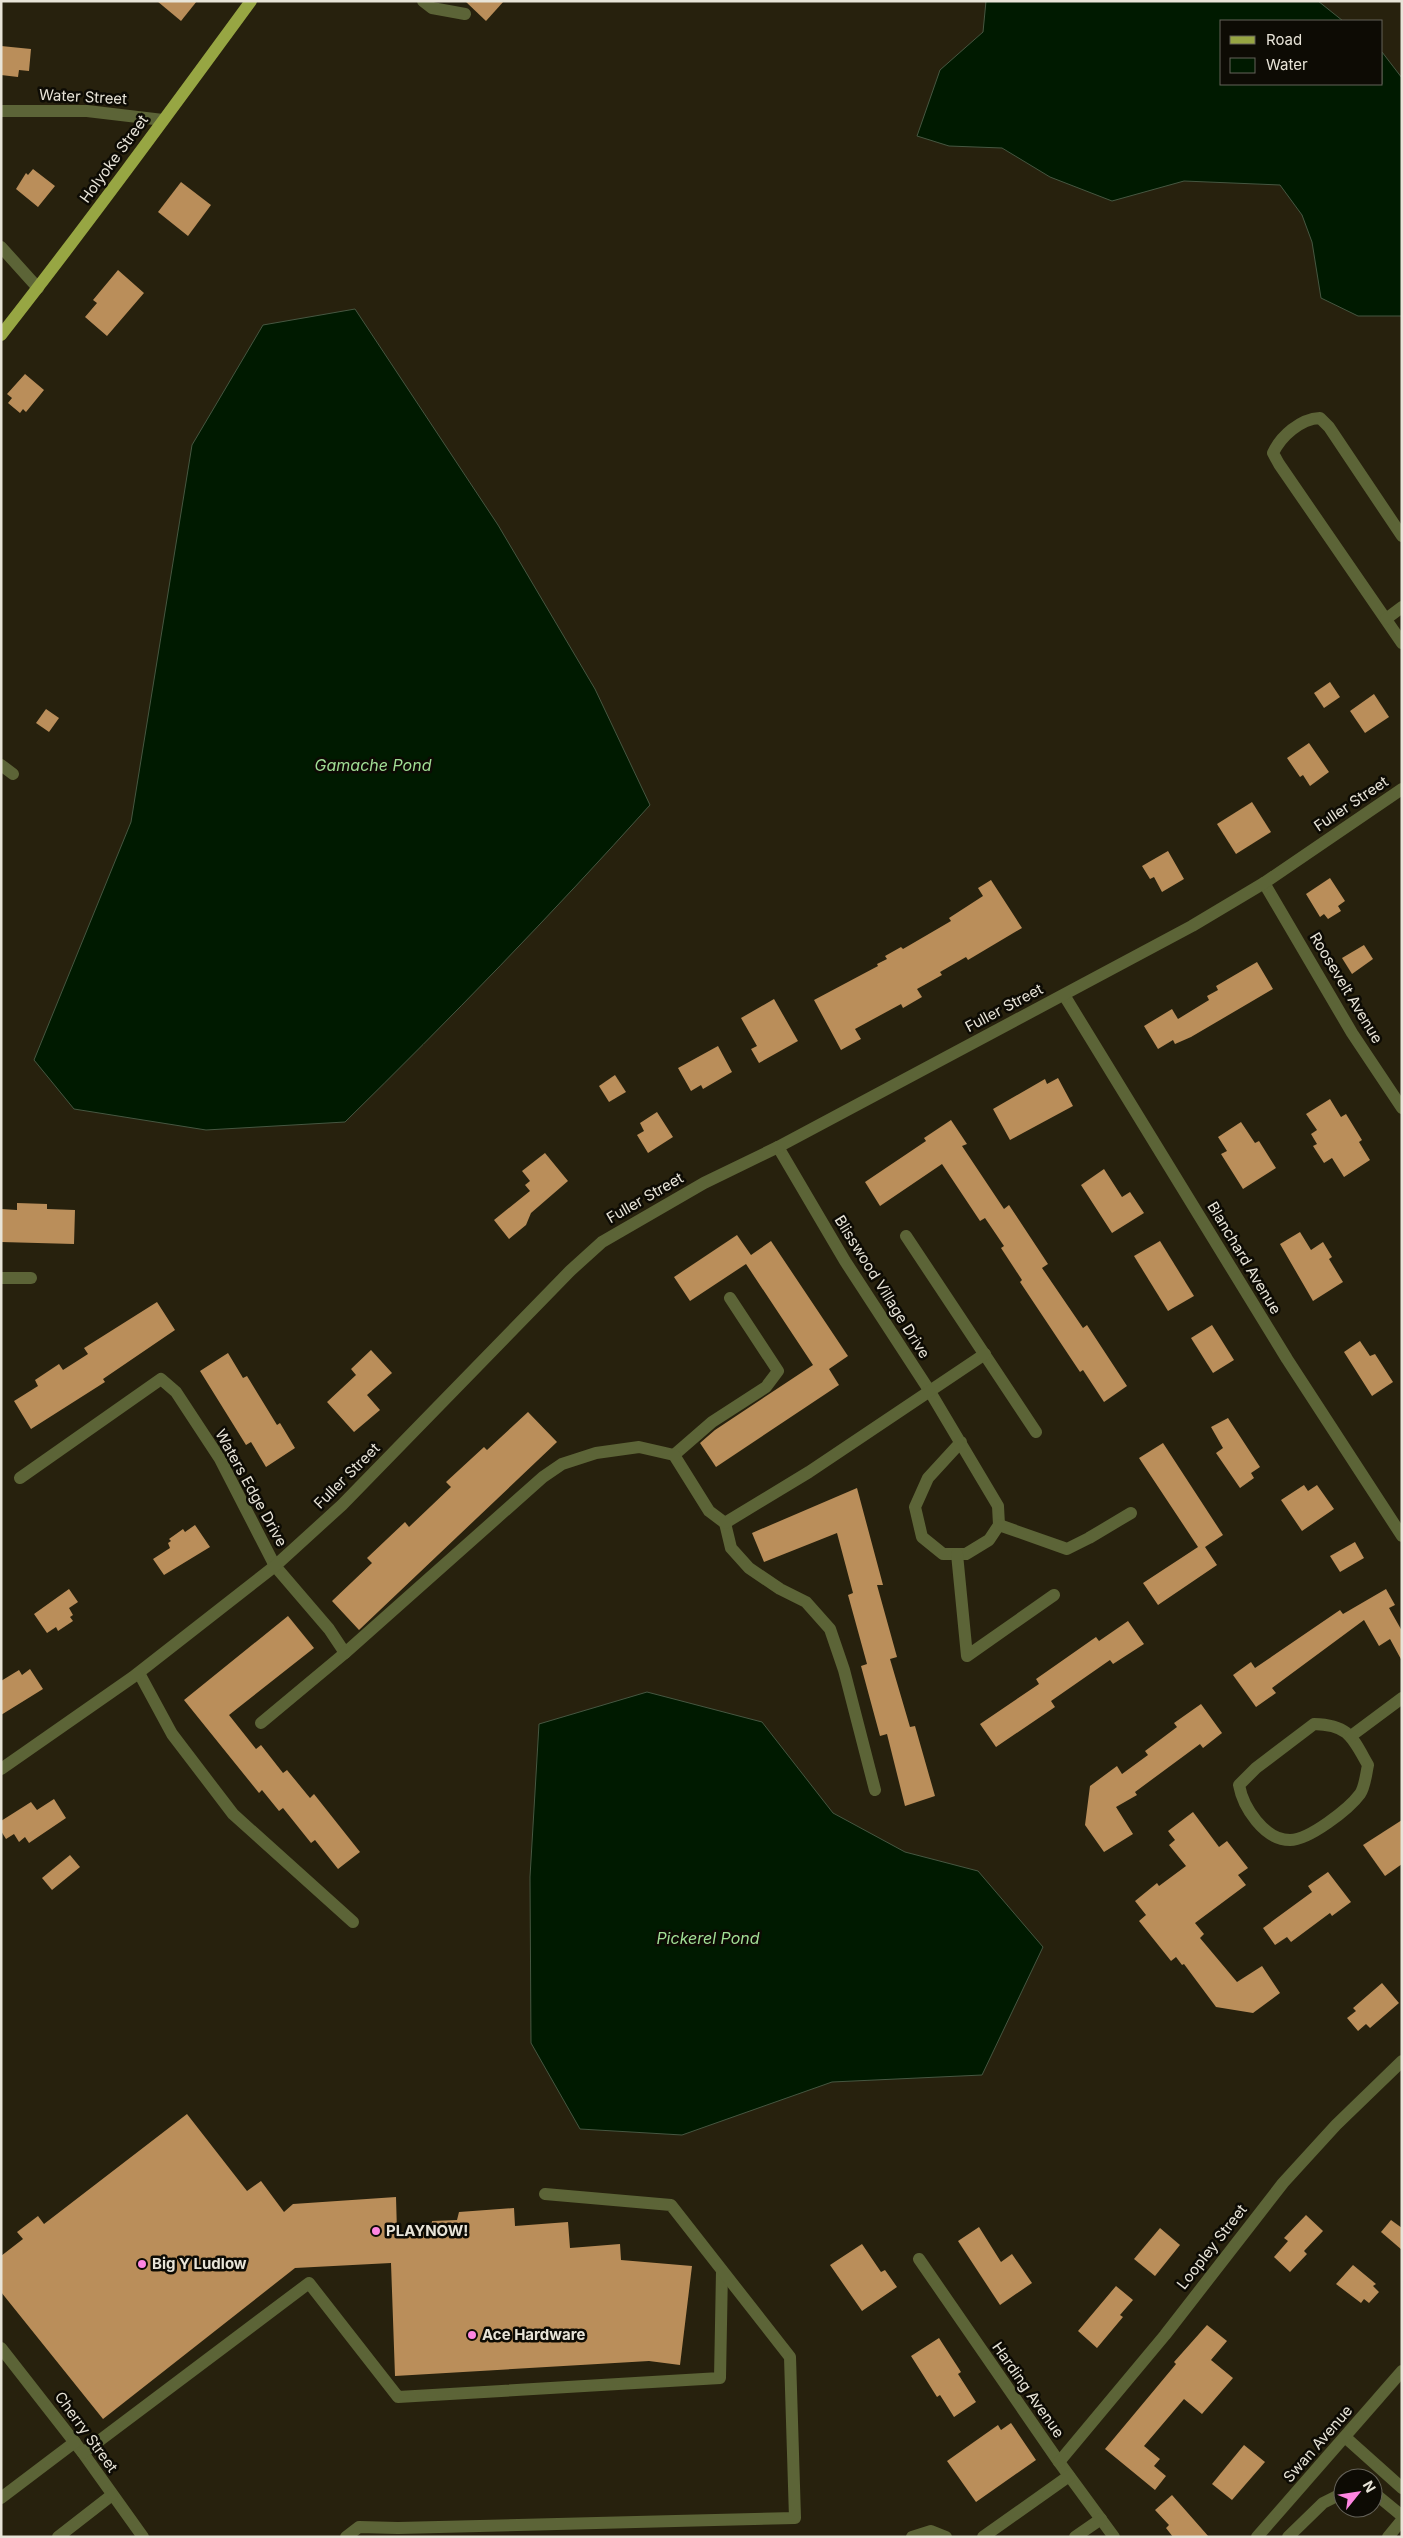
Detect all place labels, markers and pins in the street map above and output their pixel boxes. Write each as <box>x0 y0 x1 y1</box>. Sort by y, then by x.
place label: PLAYNOW! <box>386 2221 468 2240</box>
marker: PLAYNOW! <box>370 2225 382 2237</box>
place label: Big Y Ludlow <box>152 2254 247 2273</box>
marker: Big Y Ludlow <box>136 2258 148 2270</box>
place label: Ace Hardware <box>482 2325 585 2344</box>
marker: Ace Hardware <box>466 2329 478 2341</box>

